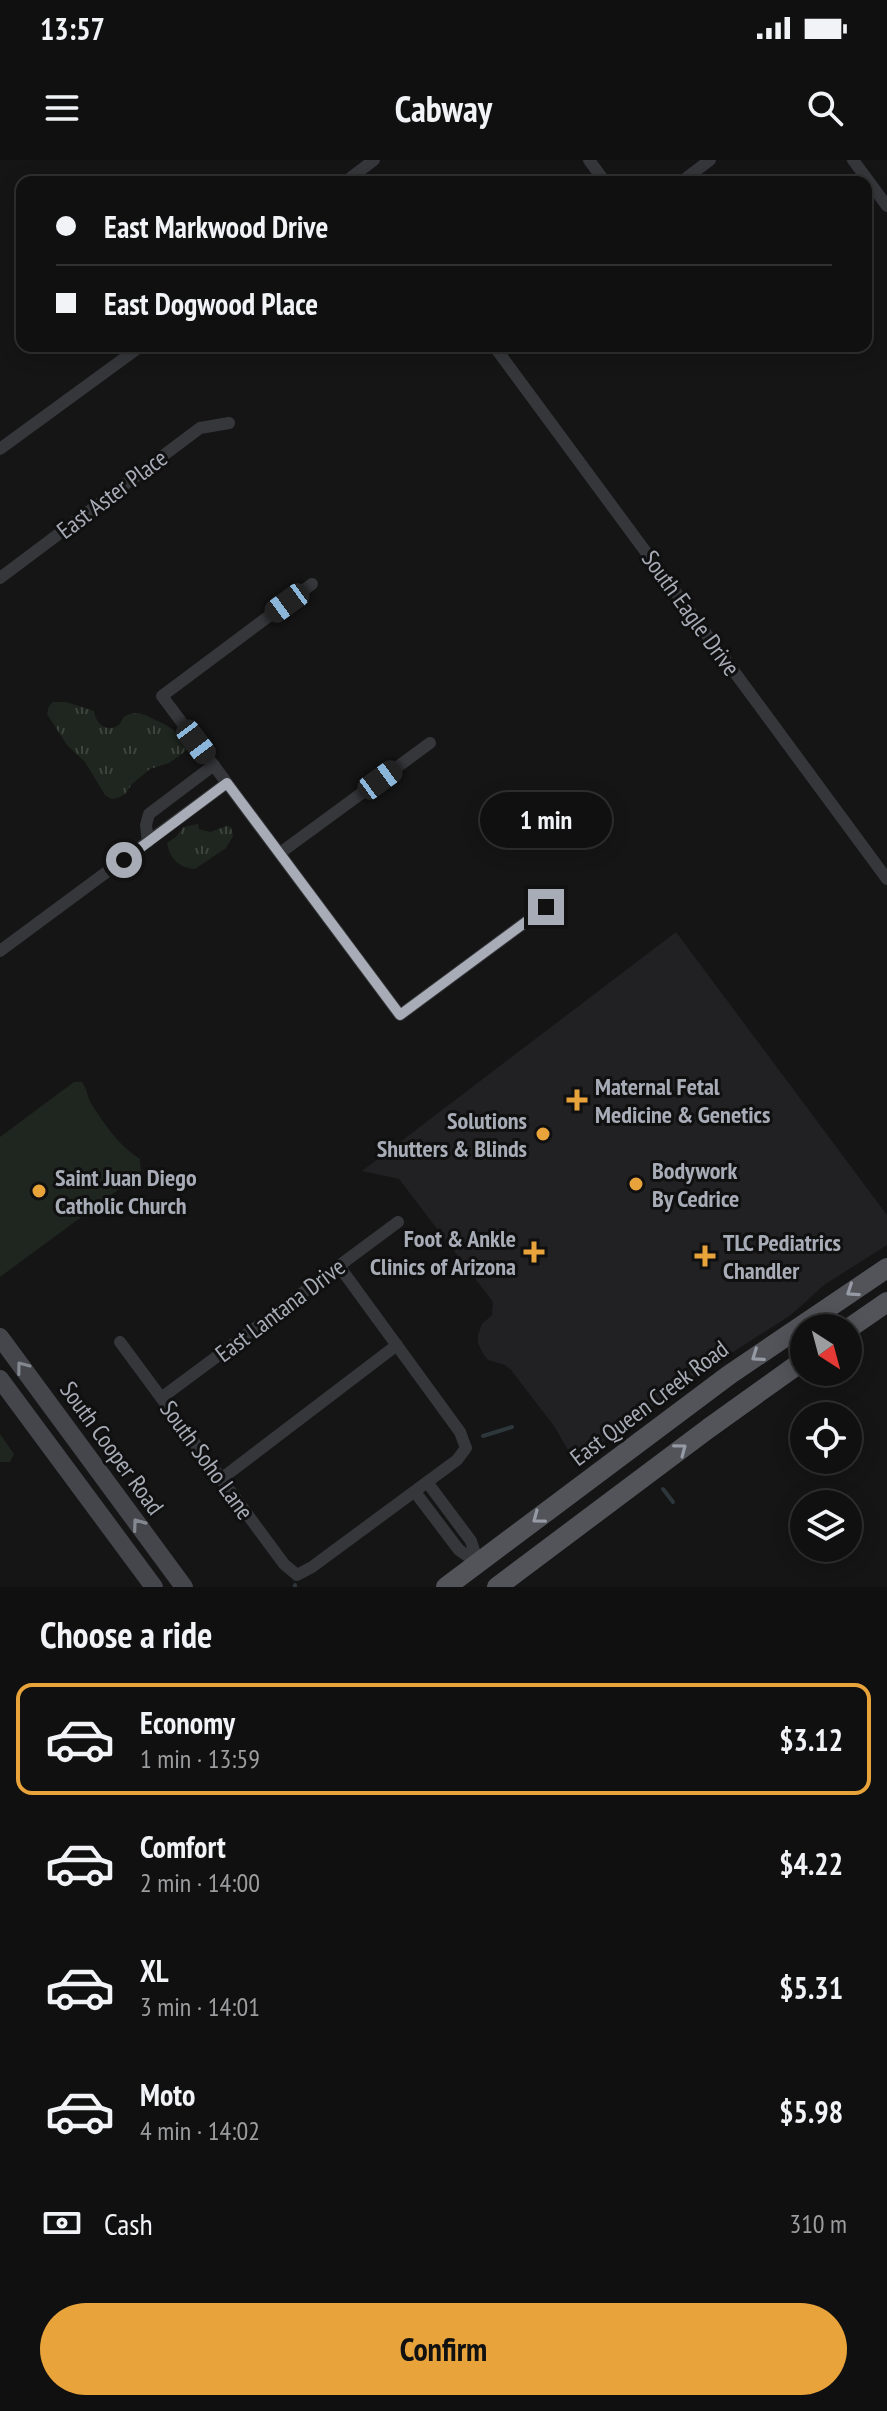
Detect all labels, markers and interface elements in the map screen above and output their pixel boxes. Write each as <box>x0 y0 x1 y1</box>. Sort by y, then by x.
text: 13:57 <box>40 9 105 48</box>
text: Cabway <box>395 85 492 132</box>
icon: menu <box>40 86 84 130</box>
icon: search <box>803 86 847 130</box>
text: East Markwood Drive <box>104 207 328 246</box>
text: East Dogwood Place <box>104 284 318 323</box>
street label: East Aster Place <box>51 442 173 546</box>
street label: South Eagle Drive <box>635 544 747 682</box>
car <box>261 579 313 627</box>
car <box>172 716 220 768</box>
car <box>354 756 406 804</box>
callout: 1 min <box>480 791 612 847</box>
text: 1 min <box>520 803 572 836</box>
route start <box>106 842 142 878</box>
route end <box>528 889 564 925</box>
place label: Maternal Fetal Medicine & Genetics <box>595 1071 770 1130</box>
marker: Maternal Fetal Medicine & Genetics <box>566 1089 588 1111</box>
place label: Solutions Shutters & Blinds <box>377 1105 527 1164</box>
marker: Solutions Shutters & Blinds <box>534 1125 552 1143</box>
place label: Bodywork By Cedrice <box>652 1155 739 1214</box>
place label: Saint Juan Diego Catholic Church <box>55 1162 197 1221</box>
marker: Bodywork By Cedrice <box>627 1175 645 1193</box>
marker: Saint Juan Diego Catholic Church <box>30 1182 48 1200</box>
place label: Foot & Ankle Clinics of Arizona <box>370 1223 516 1282</box>
place label: TLC Pediatrics Chandler <box>723 1227 841 1286</box>
marker: Foot & Ankle Clinics of Arizona <box>523 1241 545 1263</box>
marker: TLC Pediatrics Chandler <box>694 1245 716 1267</box>
street label: East Lantana Drive <box>209 1251 351 1369</box>
one-way arrow <box>846 1281 861 1296</box>
north arrow <box>790 1314 862 1386</box>
map controls <box>790 1314 862 1562</box>
street label: East Queen Creek Road <box>564 1333 734 1473</box>
one-way arrow <box>751 1346 765 1361</box>
one-way arrow <box>18 1361 32 1376</box>
street label: South Cooper Road <box>53 1375 171 1521</box>
street label: South Soho Lane <box>153 1394 261 1526</box>
button: locate <box>790 1402 862 1474</box>
one-way arrow <box>672 1444 687 1458</box>
button: layers <box>790 1490 862 1562</box>
one-way arrow <box>533 1508 547 1522</box>
one-way arrow <box>133 1518 148 1533</box>
text: Choose a ride <box>40 1611 212 1658</box>
icon: car <box>44 1703 116 1775</box>
text: Economy <box>140 1703 235 1742</box>
text: $3.12 <box>779 1720 843 1759</box>
text: 1 min · 13:59 <box>140 1742 260 1775</box>
icon: car <box>44 1827 116 1899</box>
text: Comfort <box>140 1827 226 1866</box>
text: $4.22 <box>779 1844 843 1883</box>
text: 2 min · 14:00 <box>140 1866 260 1899</box>
icon: car <box>44 1951 116 2023</box>
text: XL <box>140 1951 169 1990</box>
text: $5.31 <box>779 1968 843 2007</box>
text: 3 min · 14:01 <box>140 1990 260 2023</box>
icon: car <box>44 2075 116 2147</box>
text: Moto <box>140 2075 195 2114</box>
text: $5.98 <box>779 2092 843 2131</box>
text: 4 min · 14:02 <box>140 2114 260 2147</box>
icon: cash <box>40 2201 84 2245</box>
text: Cash <box>104 2204 153 2243</box>
text: 310 m <box>789 2207 847 2240</box>
button: Confirm <box>40 2303 847 2395</box>

